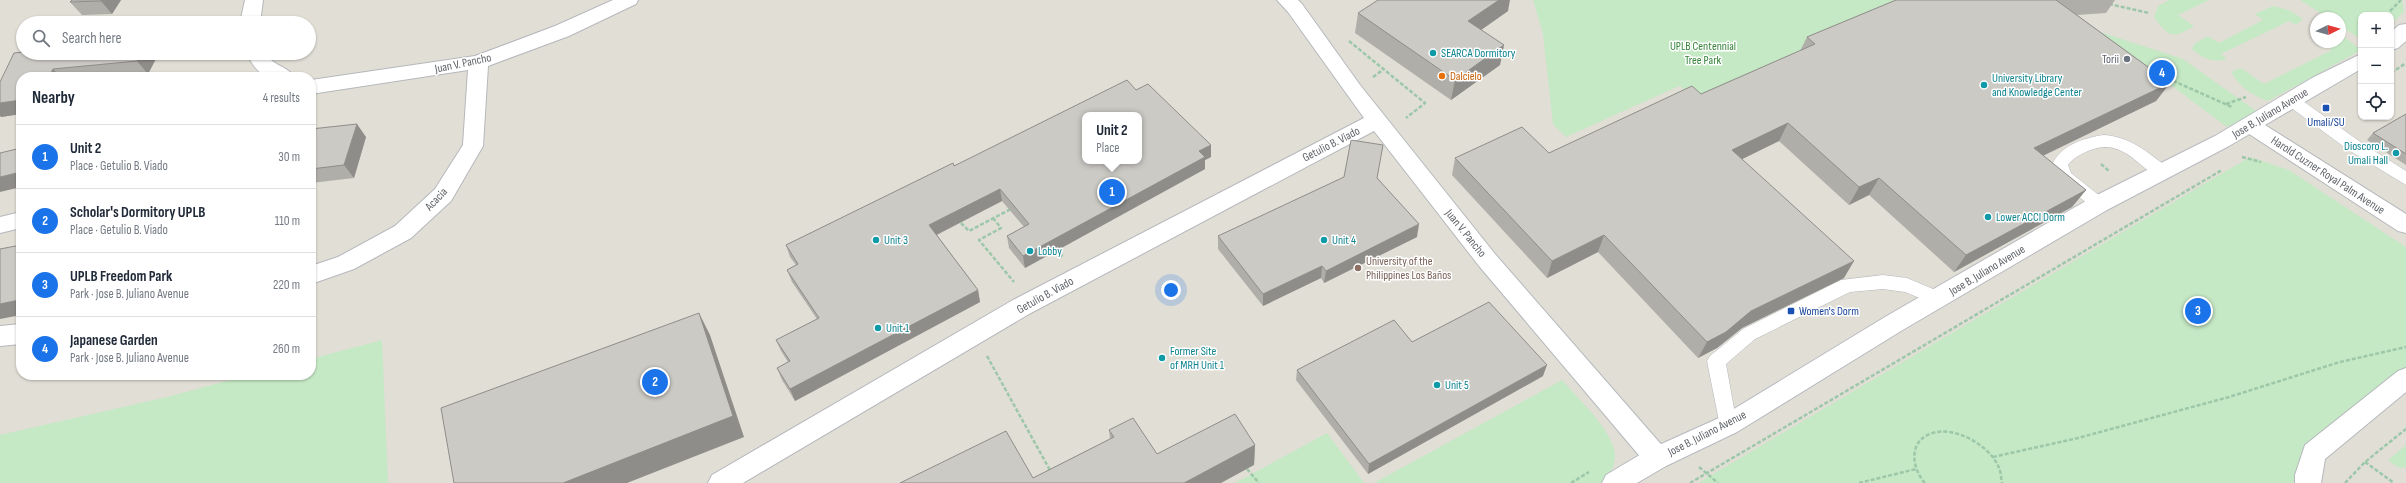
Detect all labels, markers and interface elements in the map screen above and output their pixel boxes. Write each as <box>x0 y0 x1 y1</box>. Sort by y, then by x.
north arrow <box>2310 12 2346 48</box>
map controls <box>2358 12 2394 120</box>
button: + <box>2358 12 2394 48</box>
search box <box>16 16 316 60</box>
icon: search <box>30 27 52 49</box>
text: Search here <box>62 29 122 48</box>
park label: UPLB Centennial Tree Park <box>1670 39 1736 68</box>
place label: SEARCA Dormitory <box>1441 46 1516 61</box>
marker: SEARCA Dormitory <box>1428 48 1438 58</box>
button: − <box>2358 48 2394 84</box>
street label: Juan V. Pancho <box>433 50 493 77</box>
place label: Torii <box>2102 52 2119 67</box>
marker: Torii <box>2122 54 2132 64</box>
pin: 4 <box>2149 58 2175 88</box>
place label: Dalcielo <box>1450 69 1482 84</box>
marker: Dalcielo <box>1437 71 1447 81</box>
place label: University Library and Knowledge Center <box>1992 71 2083 100</box>
marker: University Library and Knowledge Center <box>1979 80 1989 90</box>
button: locate <box>2358 84 2394 120</box>
street label: Jose B. Juliano Avenue <box>2229 85 2311 143</box>
text: Nearby <box>32 88 75 108</box>
text: 4 results <box>263 90 300 106</box>
marker: Umali/SU <box>2321 103 2331 113</box>
popup <box>1082 112 1142 164</box>
place label: Umali/SU <box>2307 115 2345 130</box>
text: Unit 2 <box>1096 121 1128 140</box>
street label: Getulio B. Viado <box>1300 124 1363 165</box>
street label: Harold Cuzner Royal Palm Avenue <box>2268 133 2388 218</box>
text: Unit 2 <box>70 139 101 158</box>
place label: Dioscoro L. Umali Hall <box>2344 139 2388 168</box>
text: Place <box>1096 140 1120 156</box>
marker: Dioscoro L. Umali Hall <box>2391 148 2401 158</box>
text: 1 <box>42 149 48 165</box>
text: 30 m <box>278 149 300 165</box>
text: Place · Getulio B. Viado <box>70 158 168 174</box>
pin: 1 <box>1099 177 1125 207</box>
street label: Acacia <box>421 184 451 215</box>
text: Scholar's Dormitory UPLB <box>70 203 205 222</box>
street label: Juan V. Pancho <box>1441 206 1489 260</box>
place label: Lower ACCI Dorm <box>1996 210 2065 225</box>
marker: Lower ACCI Dorm <box>1983 212 1993 222</box>
text: 2 <box>42 213 48 229</box>
text: 110 m <box>275 213 300 229</box>
text: Place · Getulio B. Viado <box>70 222 168 238</box>
place label: Unit 3 <box>884 233 908 248</box>
place label: Unit 4 <box>1332 233 1356 248</box>
marker: Unit 3 <box>871 235 881 245</box>
marker: Unit 4 <box>1319 235 1329 245</box>
street label: Jose B. Juliano Avenue <box>1946 242 2028 300</box>
place label: Lobby <box>1038 244 1062 259</box>
marker: Lobby <box>1025 246 1035 256</box>
place label: University of the Philippines Los Baños <box>1366 254 1451 283</box>
marker: University of the Philippines Los Baños <box>1353 263 1363 273</box>
text: UPLB Freedom Park <box>70 267 172 286</box>
street label: Getulio B. Viado <box>1014 274 1076 317</box>
text: 3 <box>42 277 48 293</box>
text: 220 m <box>273 277 300 293</box>
your location <box>1161 280 1181 300</box>
text: Park · Jose B. Juliano Avenue <box>70 286 189 302</box>
pin: 3 <box>2185 296 2211 326</box>
place label: Women's Dorm <box>1799 304 1859 319</box>
marker: Women's Dorm <box>1786 306 1796 316</box>
place label: Unit 1 <box>886 321 910 336</box>
marker: Unit 1 <box>873 323 883 333</box>
text: Japanese Garden <box>70 331 158 350</box>
text: 4 <box>42 341 48 357</box>
text: 260 m <box>273 341 300 357</box>
place label: Former Site of MRH Unit 1 <box>1170 344 1225 373</box>
text: Park · Jose B. Juliano Avenue <box>70 350 189 366</box>
marker: Former Site of MRH Unit 1 <box>1157 353 1167 363</box>
pin: 2 <box>642 367 668 397</box>
place label: Unit 5 <box>1445 378 1469 393</box>
marker: Unit 5 <box>1432 380 1442 390</box>
street label: Jose B. Juliano Avenue <box>1665 407 1749 460</box>

